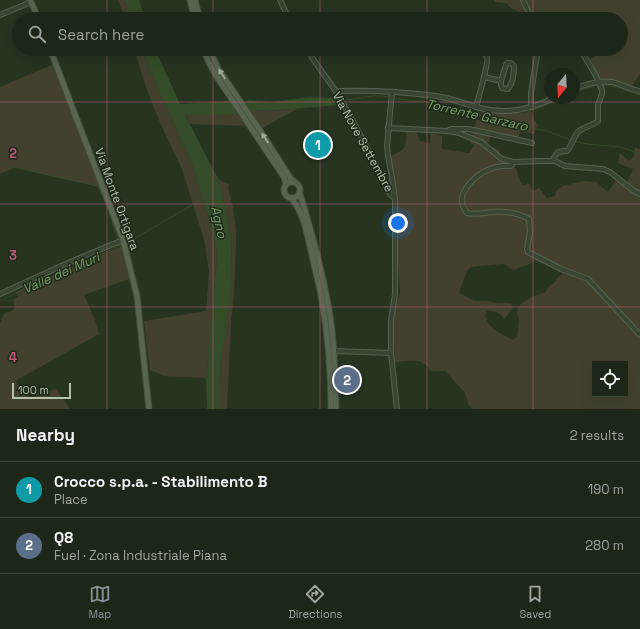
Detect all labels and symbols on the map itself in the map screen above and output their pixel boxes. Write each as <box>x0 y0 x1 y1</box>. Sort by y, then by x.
north arrow <box>544 68 580 104</box>
one-way arrow <box>218 69 226 79</box>
street label: Via Nove Settembre <box>329 89 397 195</box>
water label: Torrente Garzaro <box>424 95 531 135</box>
pin: 1 <box>305 130 331 160</box>
one-way arrow <box>261 133 269 143</box>
text: 2 <box>9 145 17 162</box>
street label: Via Monte Ortigara <box>91 146 143 252</box>
water label: Agno <box>207 204 231 241</box>
your location <box>388 213 408 233</box>
text: 3 <box>9 247 17 264</box>
water label: Valle dei Muri <box>20 248 104 298</box>
text: 4 <box>9 349 17 366</box>
pin: 2 <box>334 365 360 395</box>
scale bar <box>12 381 71 400</box>

